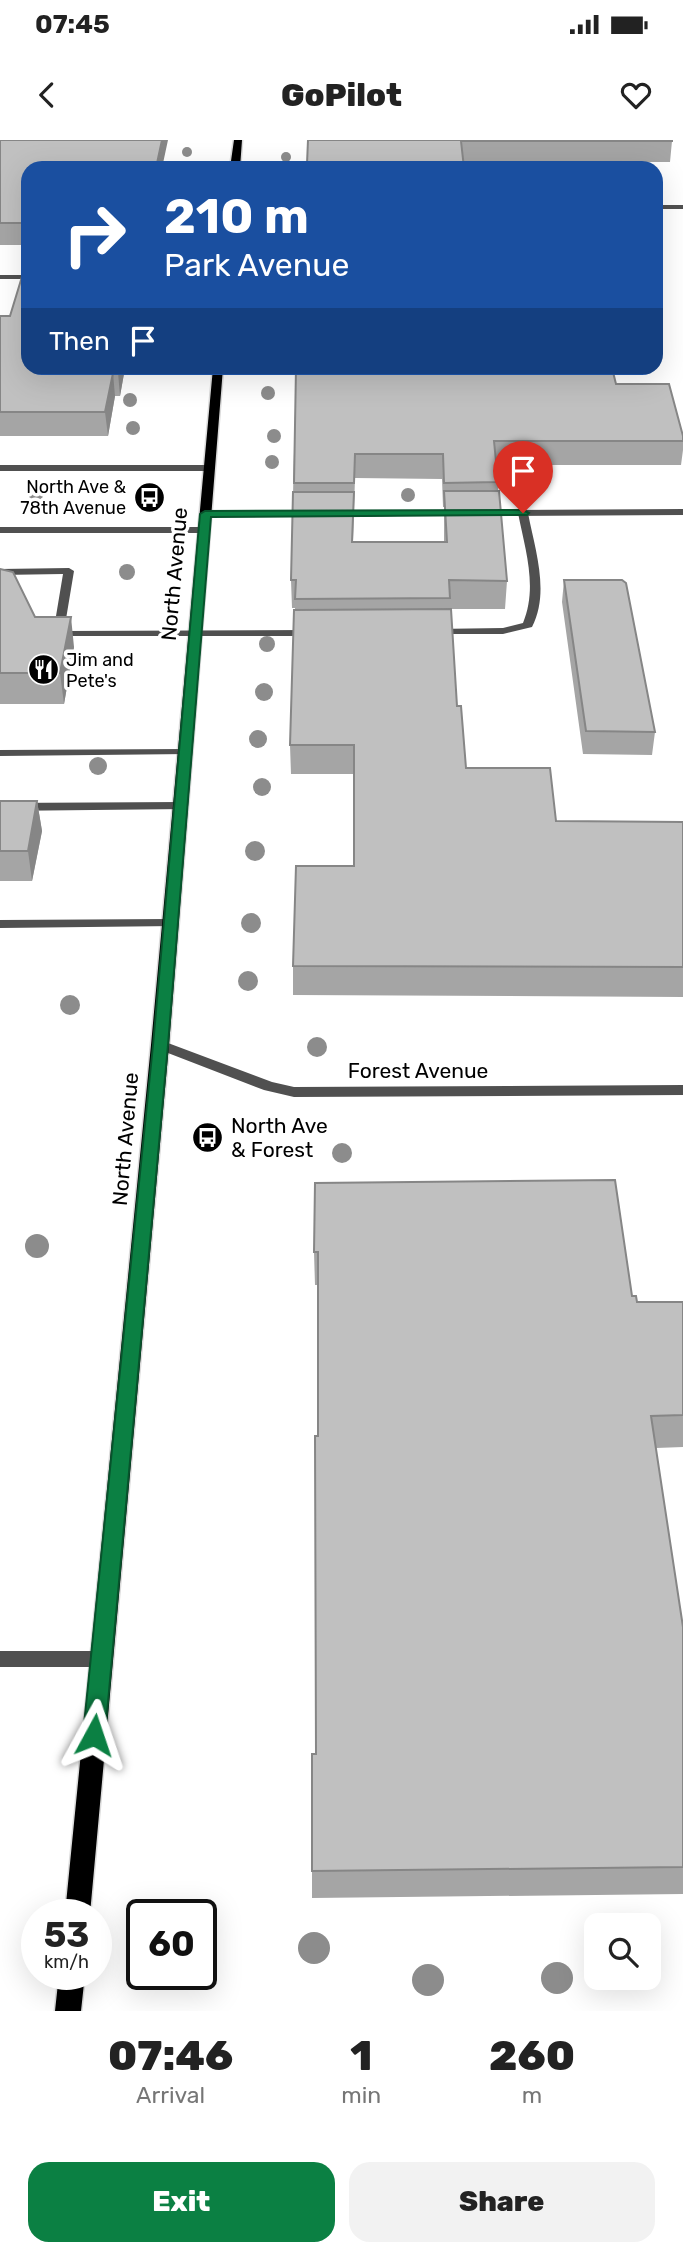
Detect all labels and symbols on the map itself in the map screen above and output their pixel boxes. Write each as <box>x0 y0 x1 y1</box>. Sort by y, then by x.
pin <box>493 441 553 513</box>
place label: North Ave & 78th Avenue <box>20 476 126 519</box>
bus stop icon: North Ave & 78th Avenue <box>132 480 166 514</box>
street label: North Avenue <box>156 506 192 642</box>
place label: Jim and Pete's <box>66 649 134 692</box>
restaurant icon: Jim and Pete's <box>26 653 60 687</box>
street label: Forest Avenue <box>348 1058 488 1083</box>
street label: North Avenue <box>107 1071 143 1207</box>
place label: North Ave & Forest <box>231 1113 328 1162</box>
bus stop icon: North Ave & Forest <box>191 1120 225 1154</box>
position arrow <box>57 1698 131 1772</box>
speed limit sign: 60 <box>126 1899 217 1990</box>

